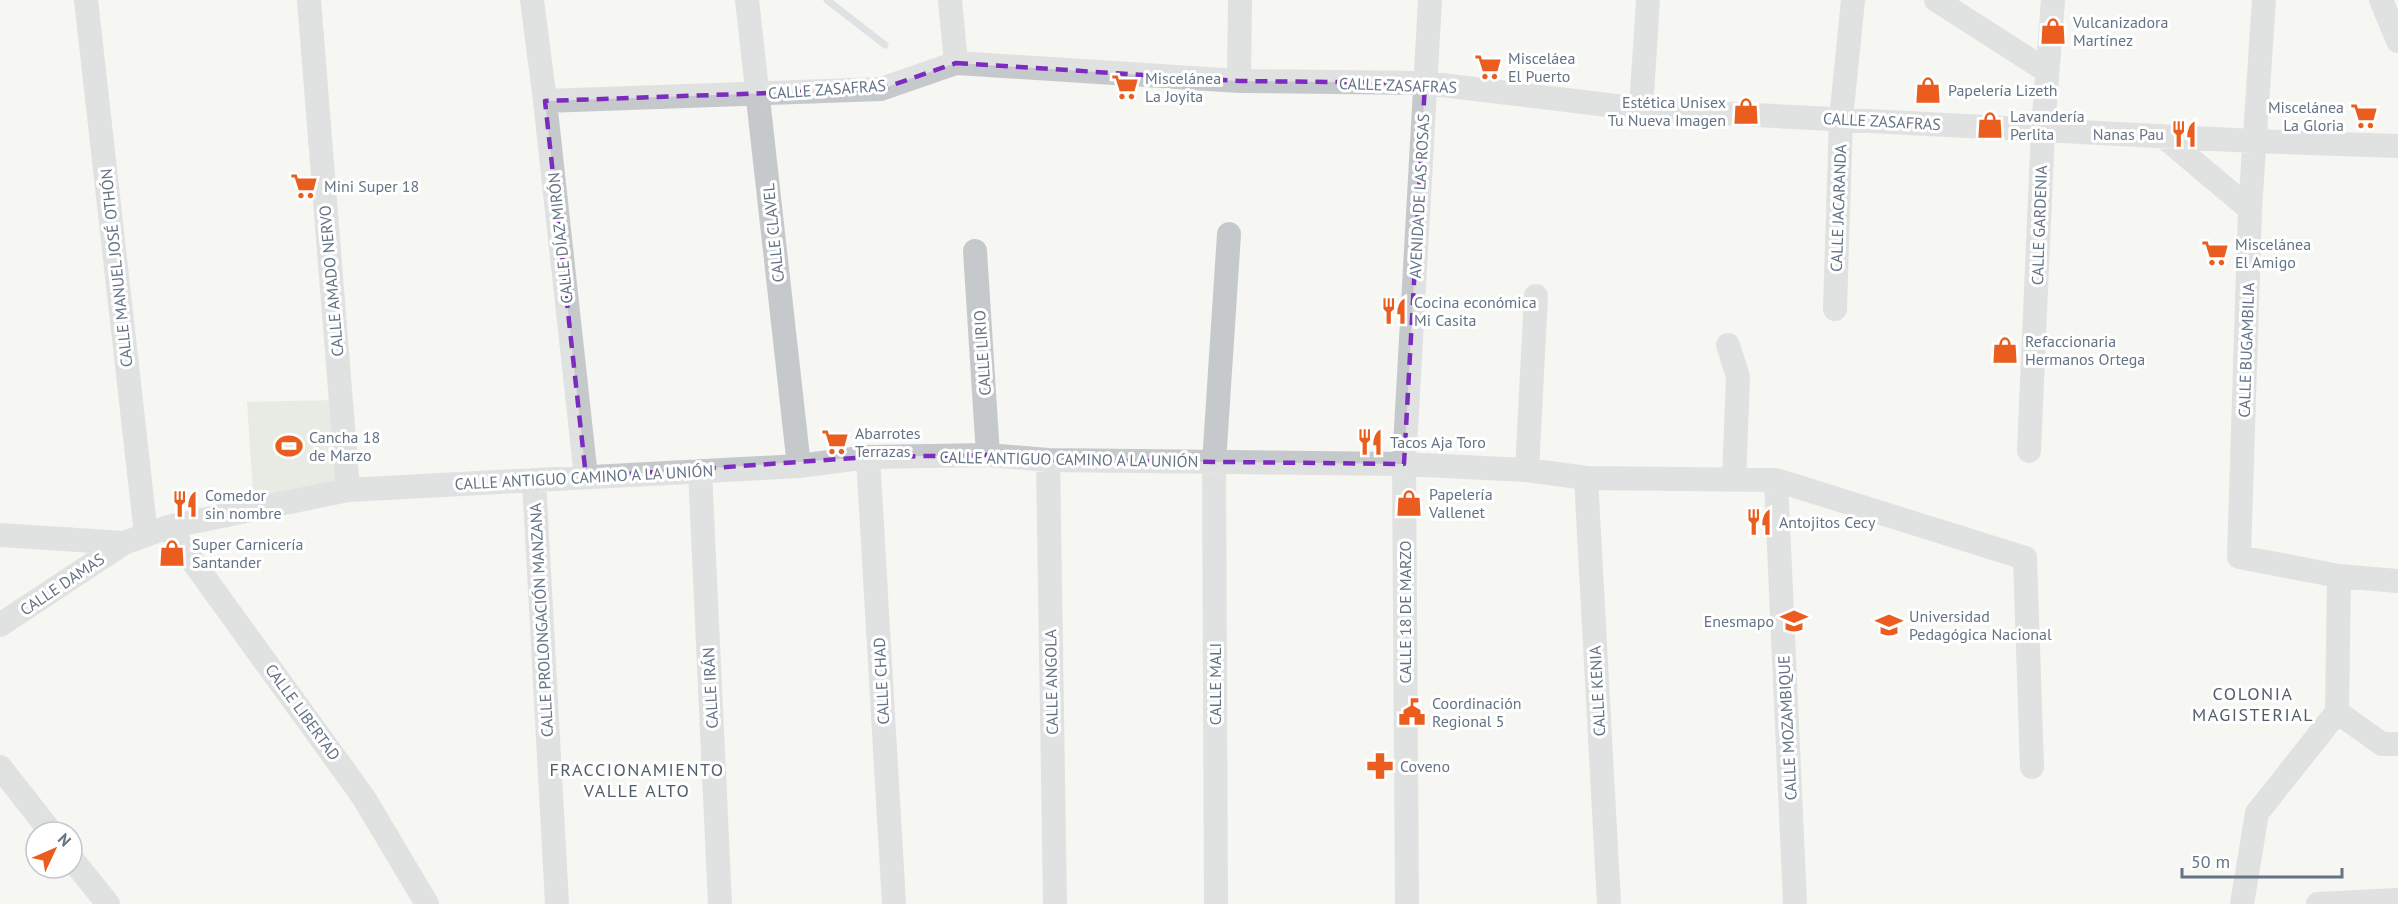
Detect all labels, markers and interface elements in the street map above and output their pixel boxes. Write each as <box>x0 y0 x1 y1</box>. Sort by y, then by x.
place label: Vulcanizadora Martínez <box>2072 12 2168 50</box>
shop icon: Vulcanizadora Martínez <box>2038 16 2068 46</box>
place label: Misceláea El Puerto <box>1508 48 1575 86</box>
supermarket icon: Misceláea El Puerto <box>1473 52 1503 82</box>
place label: Miscelánea La Joyita <box>1145 68 1221 106</box>
supermarket icon: Miscelánea La Joyita <box>1110 72 1140 102</box>
street label: CALLE ZASAFRAS <box>1339 73 1457 97</box>
street label: CALLE ZASAFRAS <box>767 75 887 103</box>
shop icon: Papelería Lizeth <box>1913 75 1943 105</box>
place label: Papelería Lizeth <box>1948 80 2058 100</box>
place label: Estética Unisex Tu Nueva Imagen <box>1608 92 1726 130</box>
shop icon: Estética Unisex Tu Nueva Imagen <box>1731 96 1761 126</box>
place label: Miscelánea La Gloria <box>2268 97 2344 135</box>
supermarket icon: Miscelánea La Gloria <box>2349 101 2379 131</box>
place label: Lavandería Perlita <box>2010 106 2085 144</box>
street label: CALLE ZASAFRAS <box>1823 108 1941 134</box>
shop icon: Lavandería Perlita <box>1975 110 2005 140</box>
street label: AVENIDA DE LAS ROSAS <box>1405 113 1433 279</box>
restaurant icon: Nanas Pau <box>2169 119 2199 149</box>
place label: Nanas Pau <box>2093 124 2164 144</box>
street label: CALLE JACARANDA <box>1826 143 1850 272</box>
street label: CALLE GARDENIA <box>2027 164 2051 285</box>
street label: CALLE MANUEL JOSÉ OTHÓN <box>96 168 136 368</box>
supermarket icon: Mini Super 18 <box>289 171 319 201</box>
street label: CALLE DÍAZ MIRÓN <box>543 171 577 305</box>
place label: Mini Super 18 <box>324 176 419 196</box>
street label: CALLE CLAVEL <box>758 182 788 284</box>
street label: CALLE AMADO NERVO <box>314 205 348 357</box>
place label: Miscelánea El Amigo <box>2235 234 2311 272</box>
supermarket icon: Miscelánea El Amigo <box>2200 238 2230 268</box>
street label: CALLE BUGAMBILIA <box>2234 281 2258 418</box>
place label: Cocina económica Mi Casita <box>1414 292 1537 330</box>
restaurant icon: Cocina económica Mi Casita <box>1379 296 1409 326</box>
street label: CALLE LIRIO <box>969 310 995 396</box>
place label: Refaccionaria Hermanos Ortega <box>2025 331 2145 369</box>
shop icon: Refaccionaria Hermanos Ortega <box>1990 335 2020 365</box>
place label: Abarrotes Terrazas <box>855 423 921 461</box>
place label: Cancha 18 de Marzo <box>309 427 380 465</box>
supermarket icon: Abarrotes Terrazas <box>820 427 850 457</box>
restaurant icon: Tacos Aja Toro <box>1355 427 1385 457</box>
sports icon: Cancha 18 de Marzo <box>274 431 304 461</box>
place label: Tacos Aja Toro <box>1390 432 1486 452</box>
street label: CALLE ANTIGUO CAMINO A LA UNIÓN <box>939 447 1199 471</box>
street label: CALLE ANTIGUO CAMINO A LA UNIÓN <box>454 460 714 494</box>
place label: Papelería Vallenet <box>1428 484 1493 522</box>
place label: Comedor sin nombre <box>205 485 282 523</box>
shop icon: Papelería Vallenet <box>1394 488 1424 518</box>
restaurant icon: Comedor sin nombre <box>170 489 200 519</box>
street label: CALLE PROLONGACIÓN MANZANA <box>525 502 557 738</box>
restaurant icon: Antojitos Cecy <box>1744 507 1774 537</box>
place label: Antojitos Cecy <box>1779 512 1876 532</box>
place label: Super Carnicería Santander <box>192 534 304 572</box>
shop icon: Super Carnicería Santander <box>157 538 187 568</box>
street label: CALLE 18 DE MARZO <box>1395 541 1415 683</box>
street label: CALLE DAMAS <box>16 548 108 620</box>
school or university icon: Enesmapo <box>1779 606 1809 636</box>
place label: Universidad Pedagógica Nacional <box>1909 606 2052 644</box>
school or university icon: Universidad Pedagógica Nacional <box>1874 610 1904 640</box>
place label: Enesmapo <box>1704 611 1774 631</box>
street label: CALLE ANGOLA <box>1040 628 1062 735</box>
street label: CALLE CHAD <box>869 637 893 725</box>
street label: CALLE MALI <box>1205 643 1225 725</box>
street label: CALLE KENIA <box>1585 645 1609 737</box>
street label: CALLE IRÁN <box>698 647 722 729</box>
street label: CALLE MOZAMBIQUE <box>1773 655 1801 801</box>
street label: CALLE LIBERTAD <box>261 660 345 764</box>
district label: COLONIA MAGISTERIAL <box>2192 682 2314 726</box>
place label: Coordinación Regional 5 <box>1432 693 1522 731</box>
public building icon: Coordinación Regional 5 <box>1397 697 1427 727</box>
pharmacy icon: Coveno <box>1365 751 1395 781</box>
place label: Coveno <box>1400 756 1450 776</box>
district label: FRACCIONAMIENTO VALLE ALTO <box>549 758 725 802</box>
north arrow <box>24 820 84 880</box>
text: N <box>54 829 76 850</box>
scale bar <box>2182 841 2342 879</box>
text: 50 m <box>2191 850 2230 873</box>

